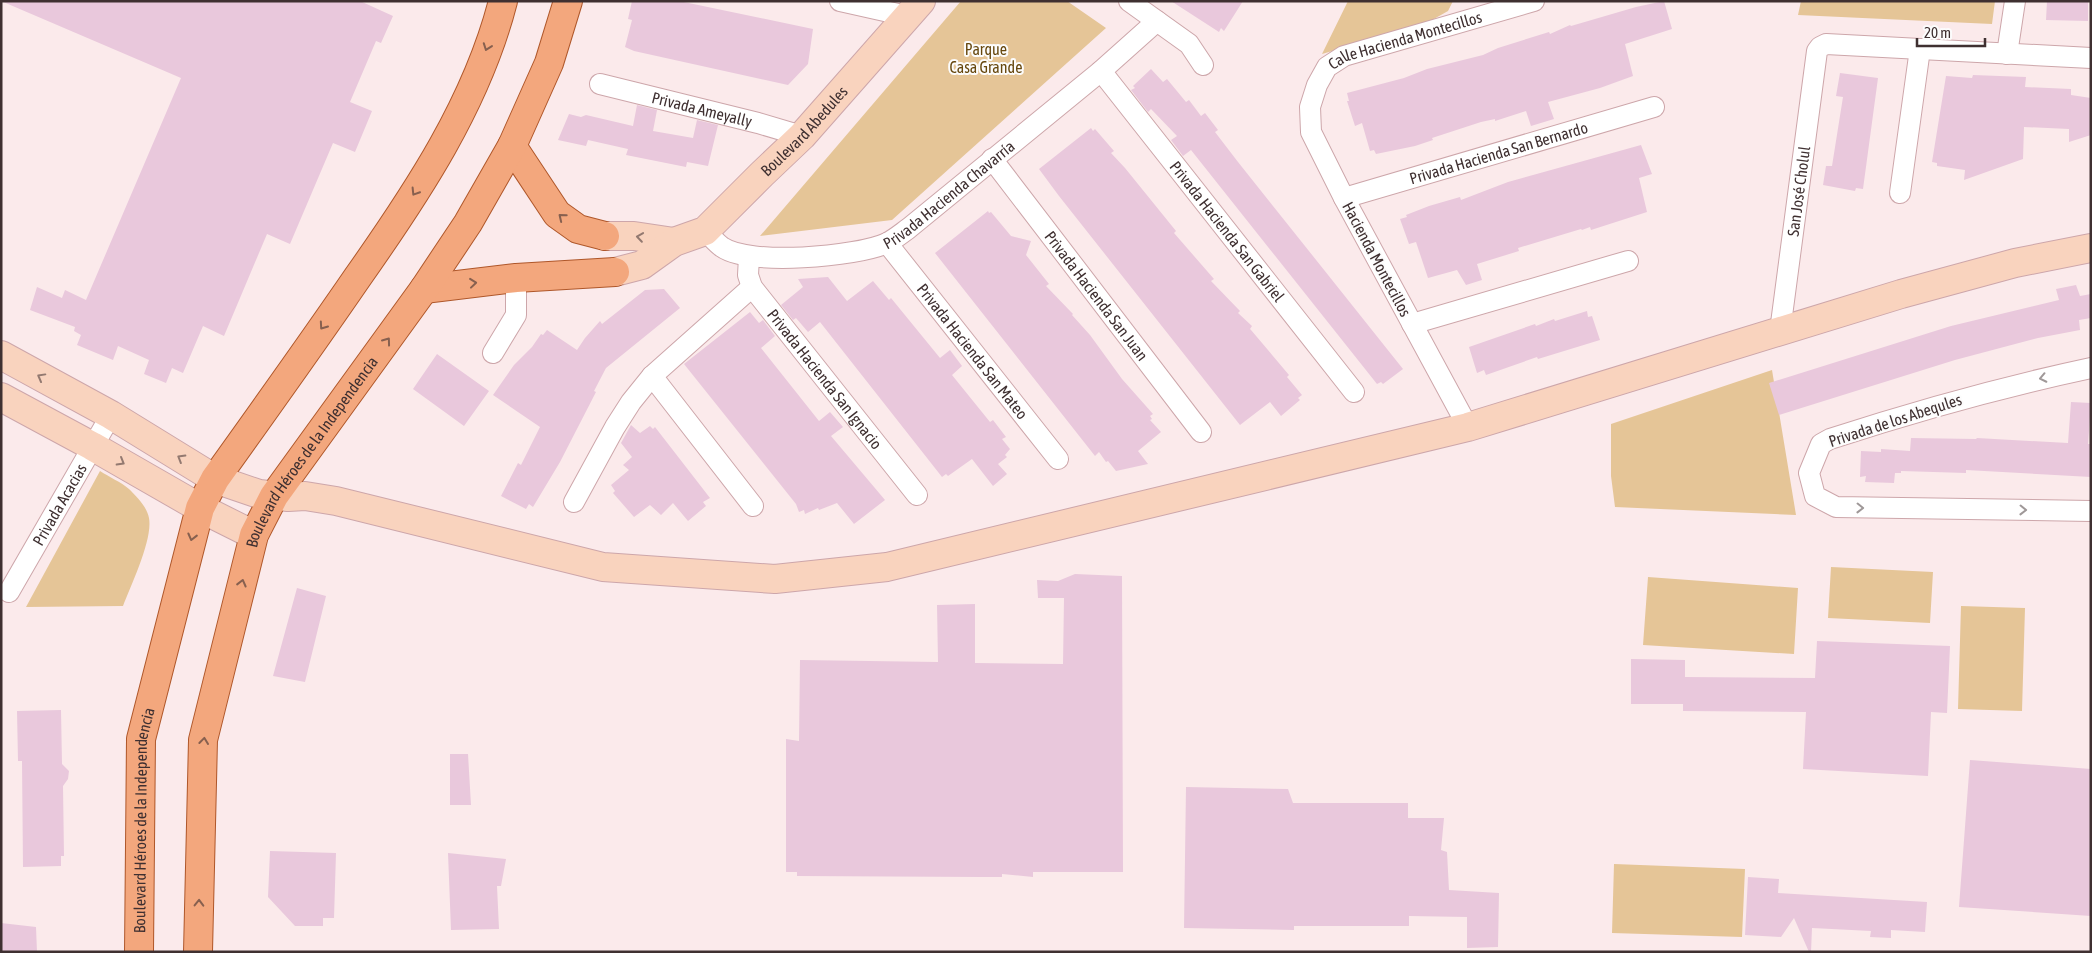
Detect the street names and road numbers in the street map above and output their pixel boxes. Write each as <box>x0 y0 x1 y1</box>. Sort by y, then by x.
street label: Calle Hacienda Montecillos <box>1325 8 1484 73</box>
street label: Boulevard Abedules <box>757 82 851 180</box>
street label: Privada Ameyally <box>650 88 754 131</box>
street label: Privada Hacienda San Bernardo <box>1407 118 1590 187</box>
street label: Privada Hacienda Chavarría <box>880 137 1018 252</box>
street label: San José Cholul <box>1784 144 1813 237</box>
street label: Privada Hacienda San Gabriel <box>1166 157 1289 306</box>
street label: Hacienda Montecillos <box>1339 199 1415 320</box>
street label: Privada Hacienda San Juan <box>1041 227 1152 364</box>
street label: Privada Hacienda San Mateo <box>914 280 1032 422</box>
street label: Privada Hacienda San Ignacio <box>764 305 886 452</box>
street label: Boulevard Héroes de la Independencia <box>242 353 381 549</box>
street label: Privada de los Abequles <box>1826 390 1964 451</box>
street label: Privada Acacias <box>29 460 90 549</box>
street label: Boulevard Héroes de la Independencia <box>130 706 158 933</box>

